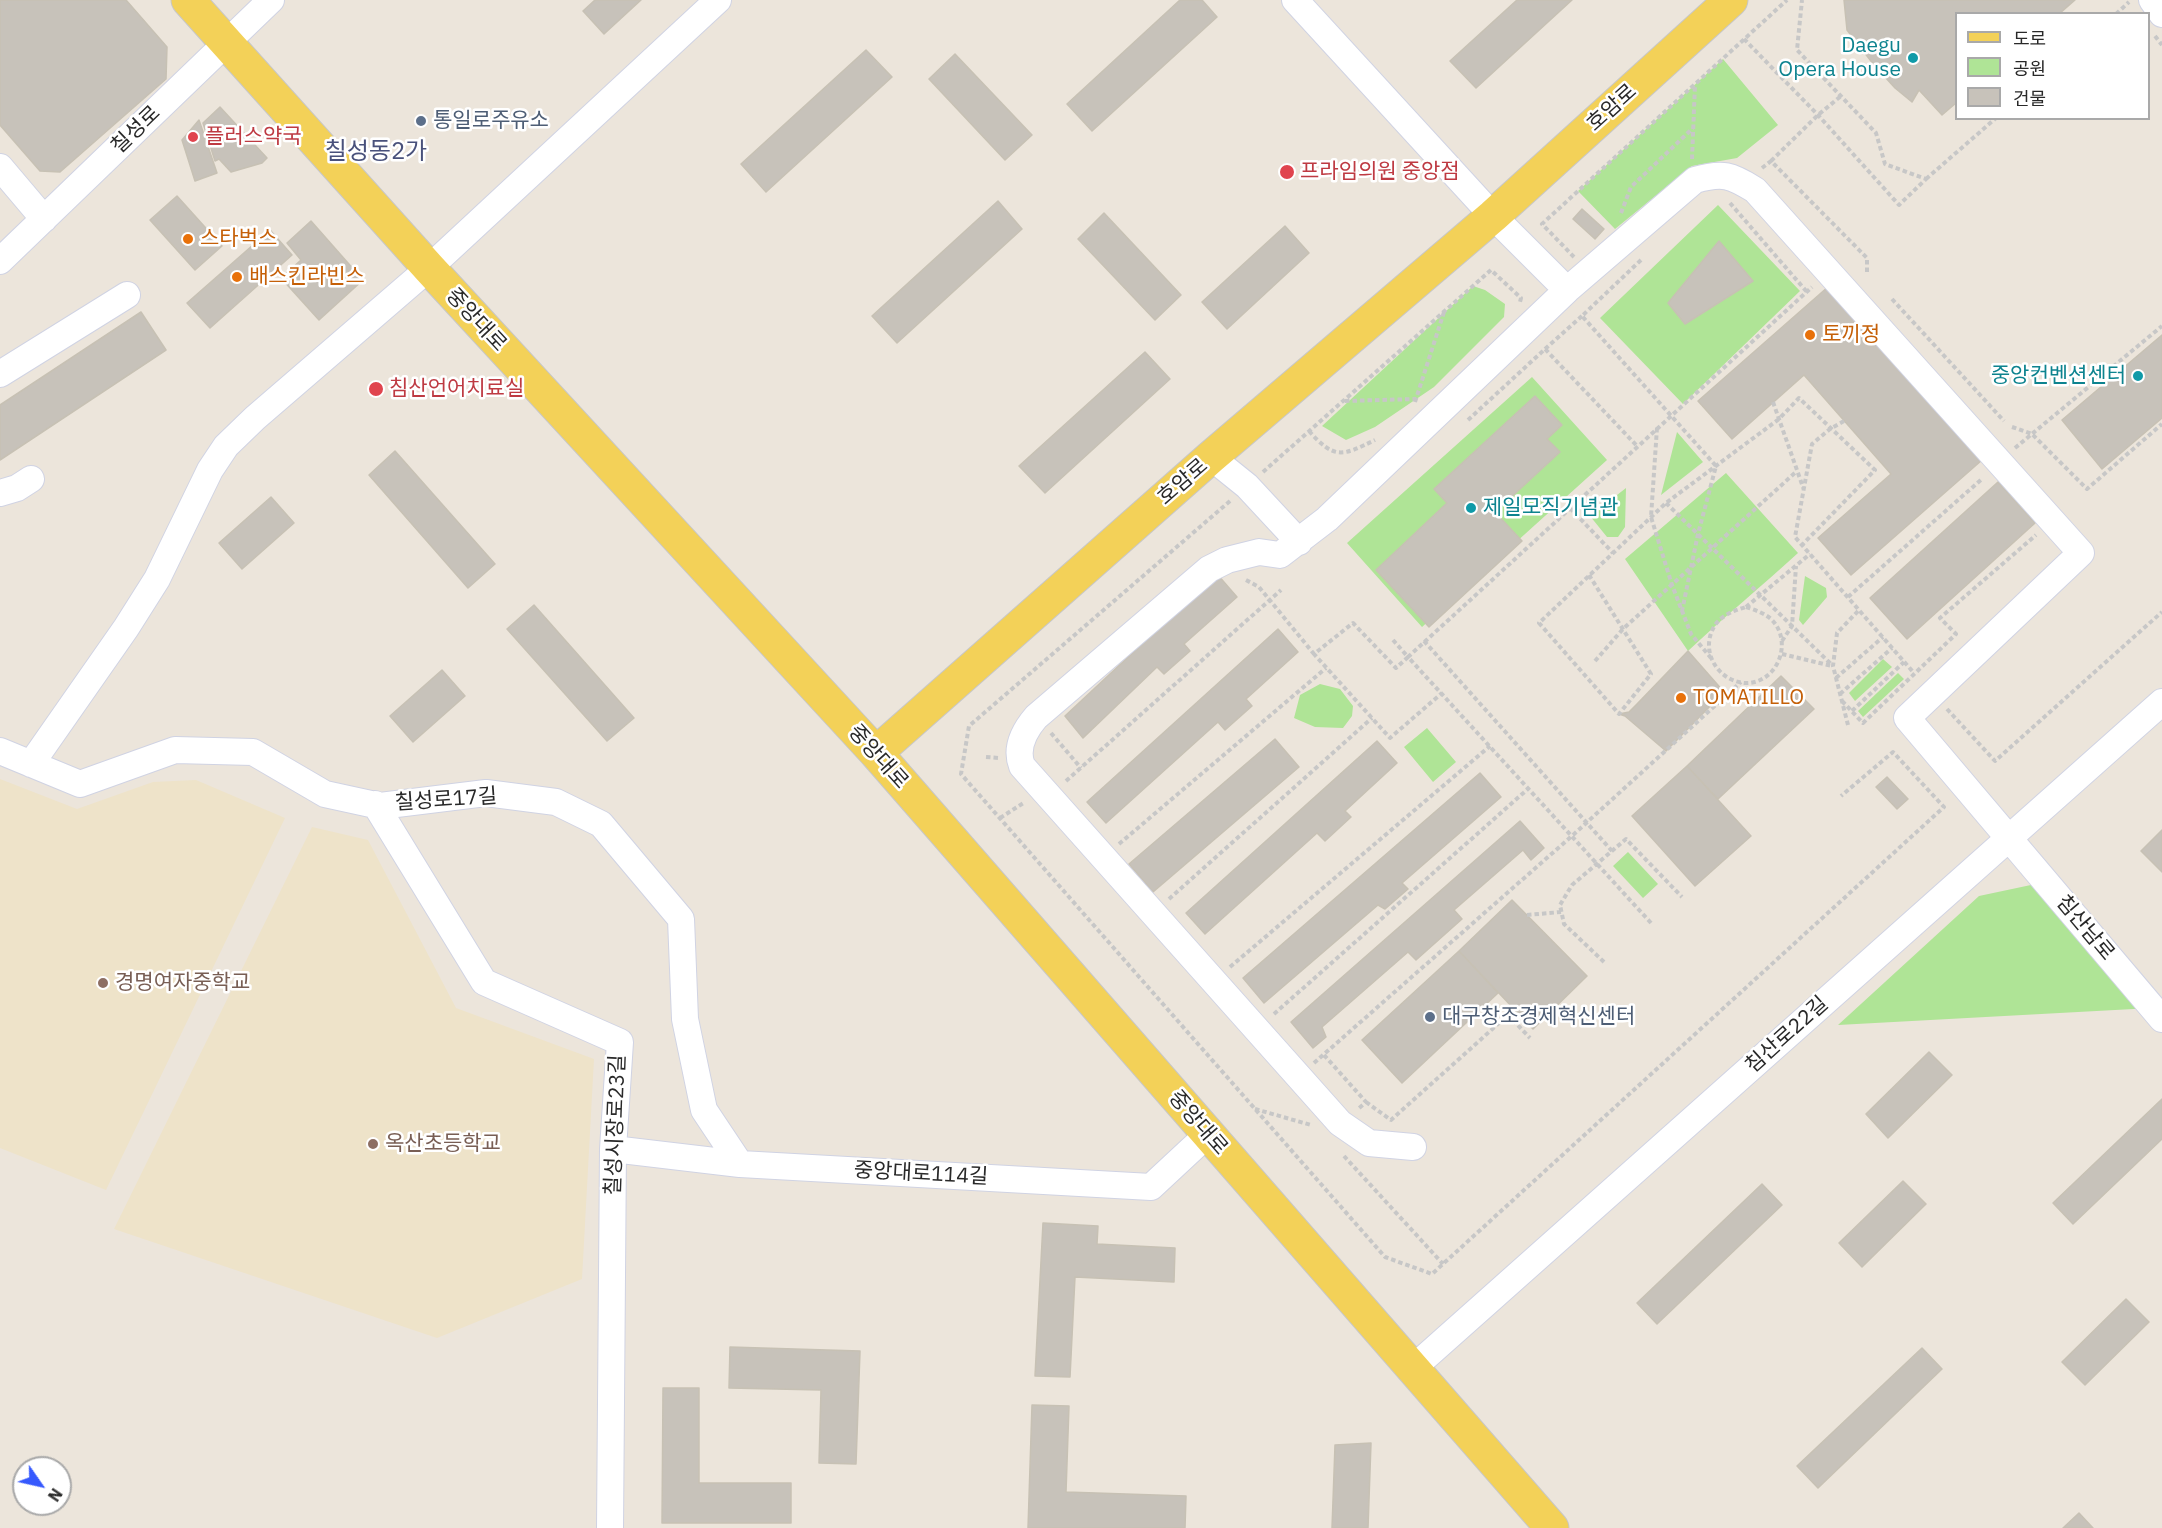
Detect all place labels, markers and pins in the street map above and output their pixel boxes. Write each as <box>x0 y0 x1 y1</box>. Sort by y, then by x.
place label: Daegu Opera House <box>1778 33 1901 83</box>
marker: Daegu Opera House <box>1906 51 1920 65</box>
place label: 통일로주유소 <box>433 108 549 134</box>
marker: 통일로주유소 <box>414 114 428 128</box>
place label: 플러스약국 <box>205 124 302 150</box>
marker: 플러스약국 <box>186 130 200 144</box>
place label: 프라임의원 중앙점 <box>1300 159 1460 185</box>
marker: 프라임의원 중앙점 <box>1278 163 1296 181</box>
place label: 스타벅스 <box>200 226 277 252</box>
marker: 스타벅스 <box>181 232 195 246</box>
place label: 배스킨라빈스 <box>249 264 365 290</box>
marker: 배스킨라빈스 <box>230 270 244 284</box>
place label: 토끼정 <box>1822 322 1880 348</box>
marker: 토끼정 <box>1803 328 1817 342</box>
place label: 중앙컨벤션센터 <box>1991 363 2126 389</box>
marker: 중앙컨벤션센터 <box>2131 369 2145 383</box>
place label: 침산언어치료실 <box>389 376 524 402</box>
marker: 침산언어치료실 <box>367 380 385 398</box>
place label: 제일모직기념관 <box>1483 495 1618 521</box>
marker: 제일모직기념관 <box>1464 501 1478 515</box>
place label: TOMATILLO <box>1693 685 1804 711</box>
marker: TOMATILLO <box>1674 691 1688 705</box>
place label: 경명여자중학교 <box>115 970 250 996</box>
marker: 경명여자중학교 <box>96 976 110 990</box>
place label: 대구창조경제혁신센터 <box>1442 1004 1635 1030</box>
marker: 대구창조경제혁신센터 <box>1423 1010 1437 1024</box>
place label: 옥산초등학교 <box>385 1131 501 1157</box>
marker: 옥산초등학교 <box>366 1137 380 1151</box>

